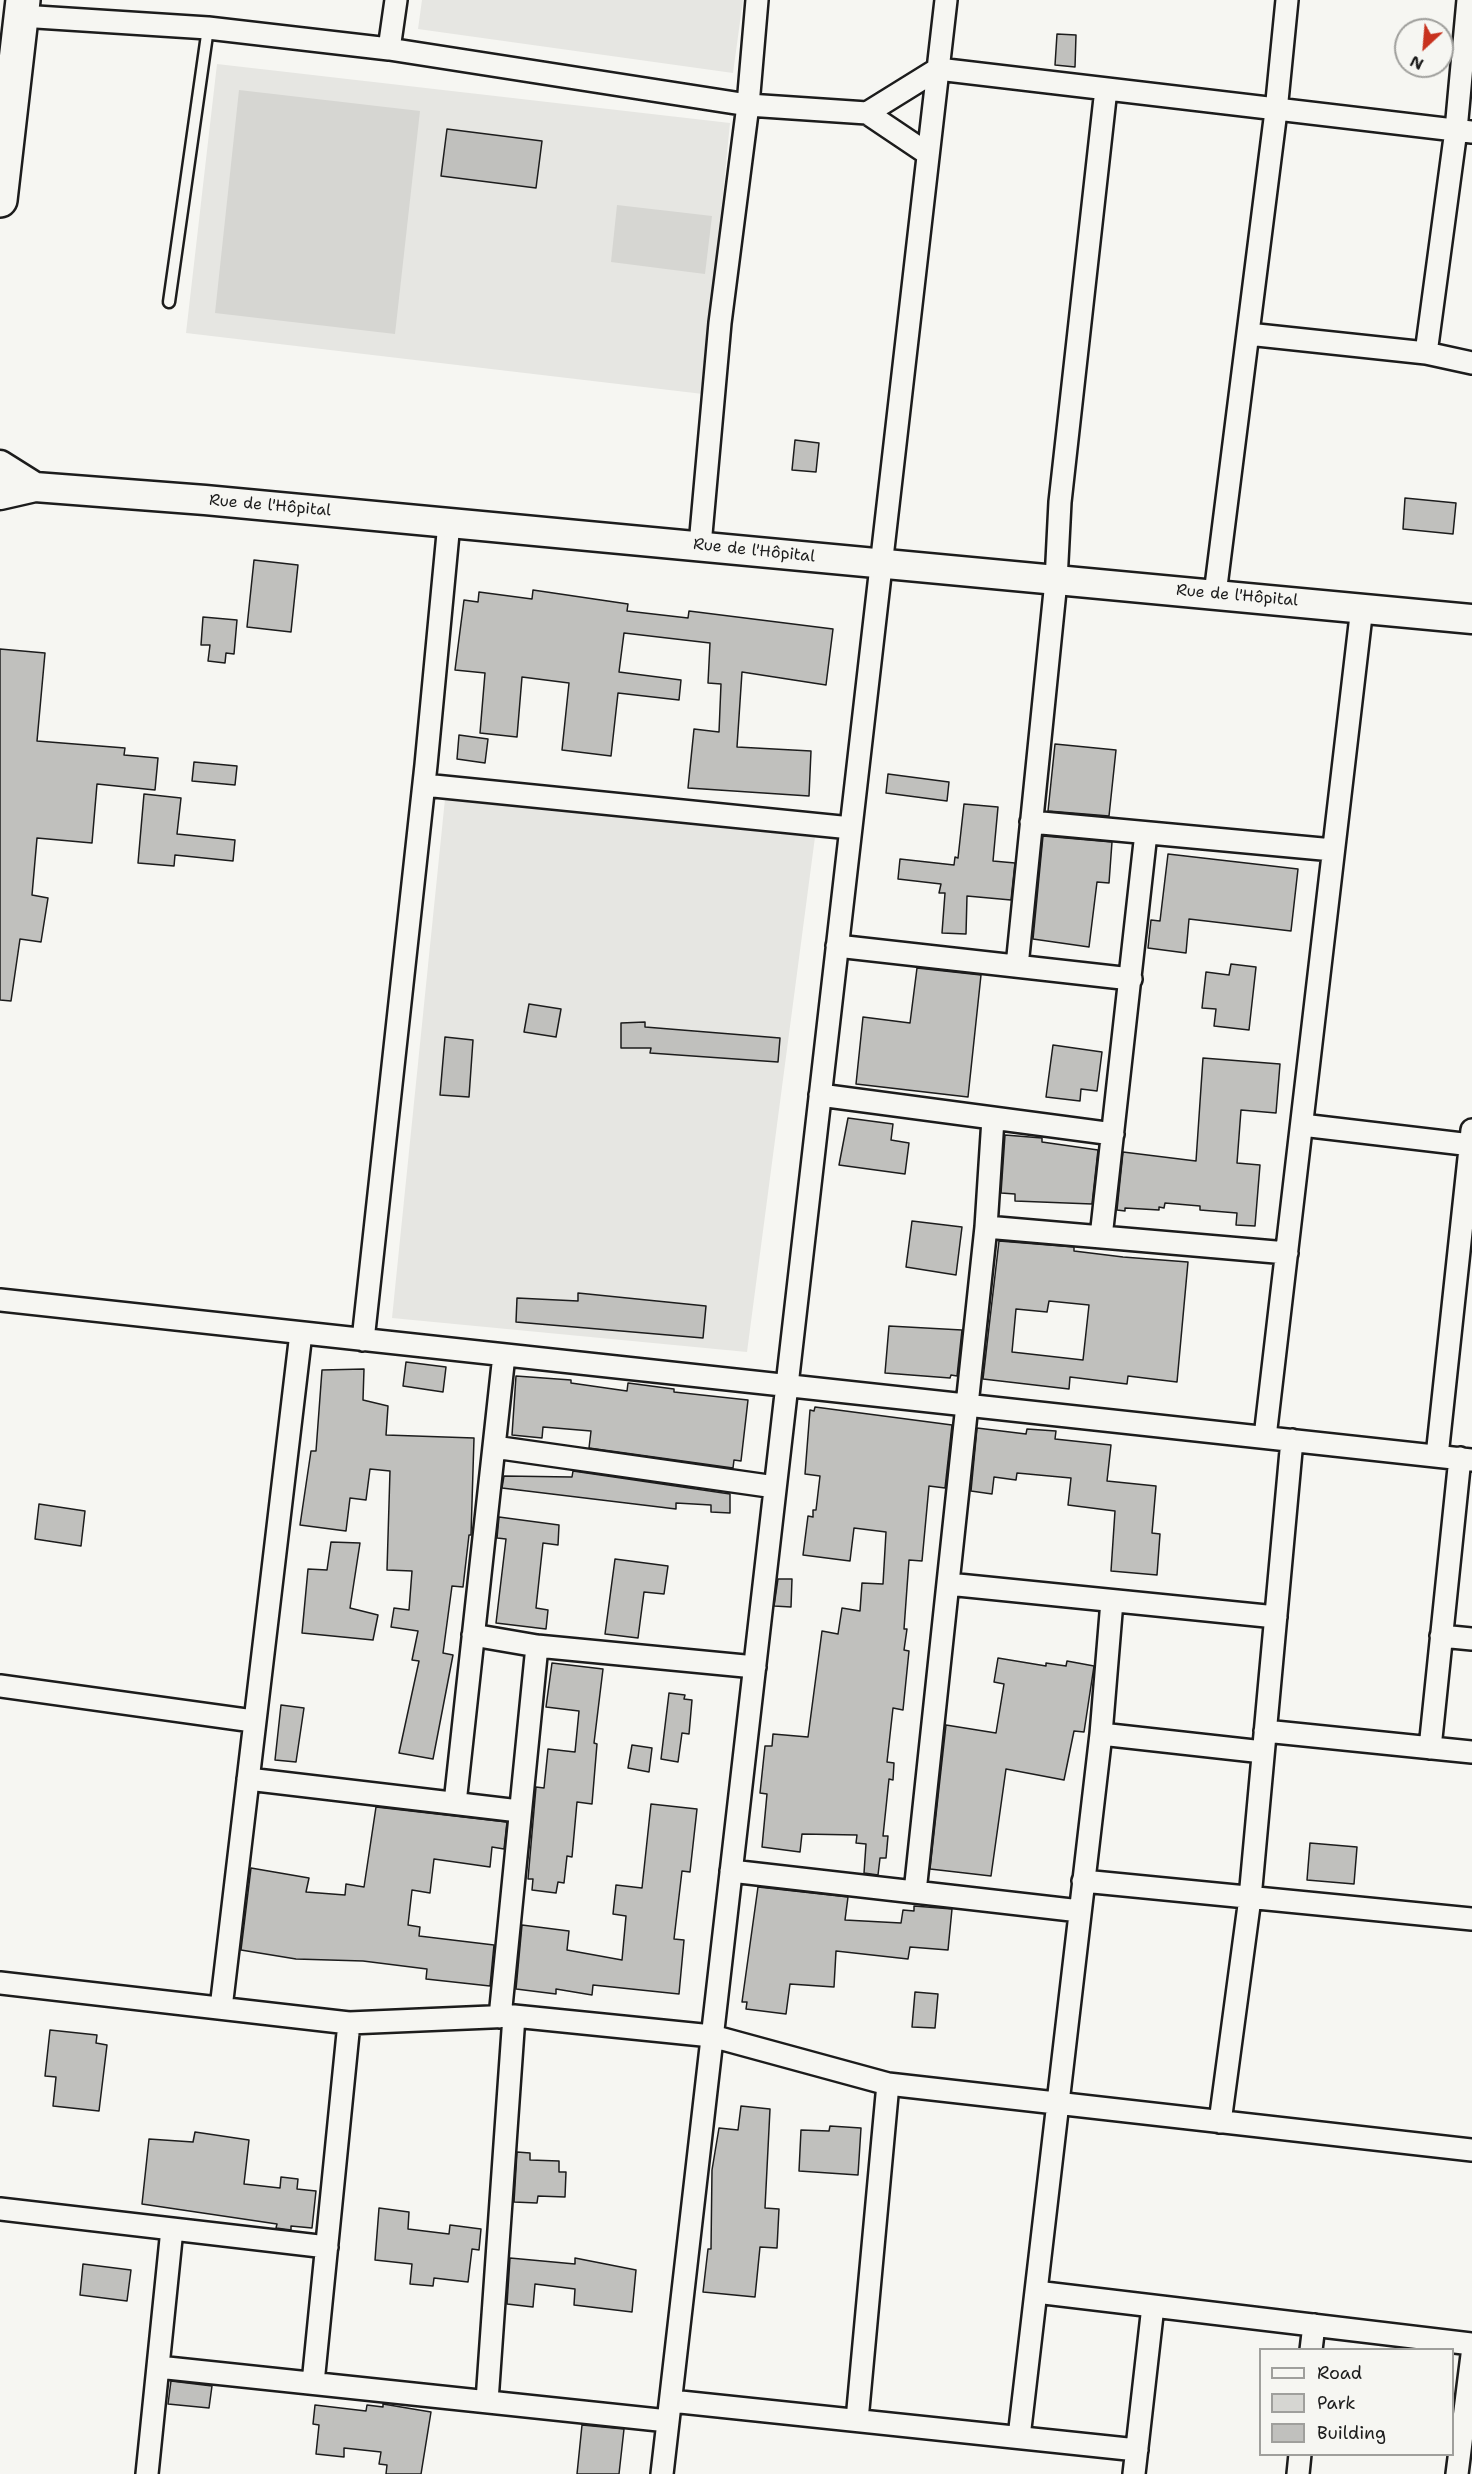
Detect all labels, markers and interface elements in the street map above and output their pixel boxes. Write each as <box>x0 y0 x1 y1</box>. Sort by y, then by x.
north arrow <box>1394 18 1454 78</box>
text: N <box>1406 51 1427 75</box>
street label: Rue de l'Hôpital <box>208 491 332 521</box>
street label: Rue de l'Hôpital <box>692 535 816 567</box>
street label: Rue de l'Hôpital <box>1175 581 1299 611</box>
legend <box>1259 2348 1454 2456</box>
text: Road <box>1317 2361 1362 2385</box>
text: Park <box>1317 2391 1356 2415</box>
text: Building <box>1317 2421 1386 2445</box>

